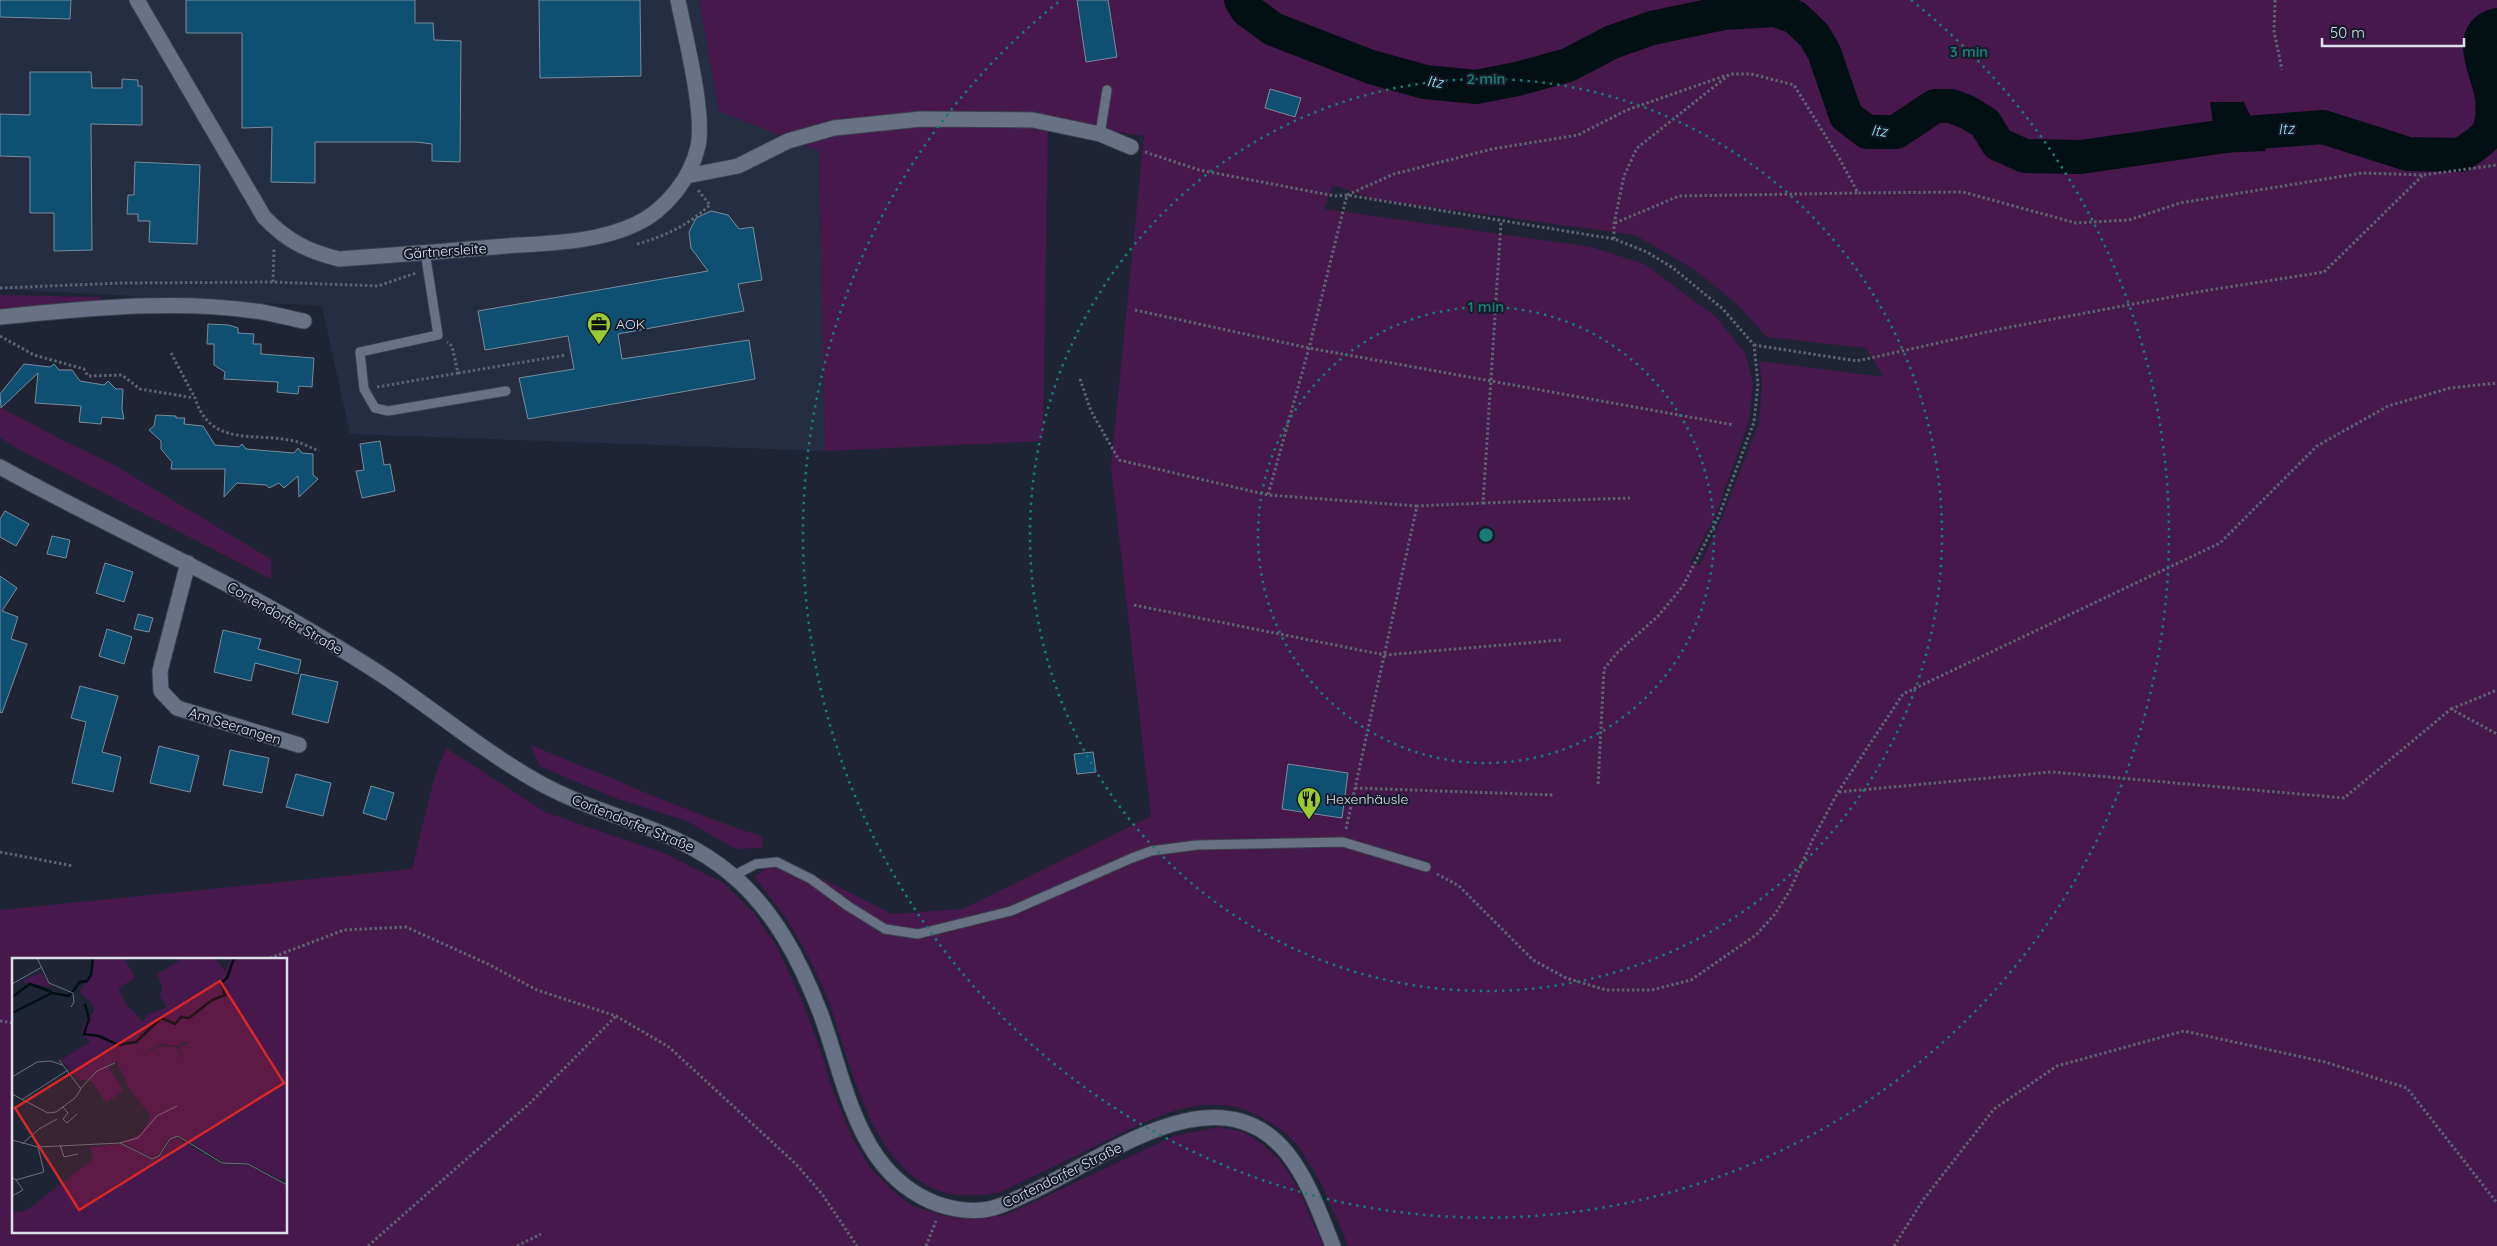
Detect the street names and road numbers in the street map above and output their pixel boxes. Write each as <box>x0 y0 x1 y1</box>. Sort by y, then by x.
street label: Gärtnersleite <box>403 239 487 263</box>
street label: Cortendorfer Straße <box>224 578 346 658</box>
street label: Am Seerangen <box>187 703 283 749</box>
street label: Cortendorfer Straße <box>569 790 697 856</box>
street label: Cortendorfer Straße <box>999 1138 1125 1212</box>

